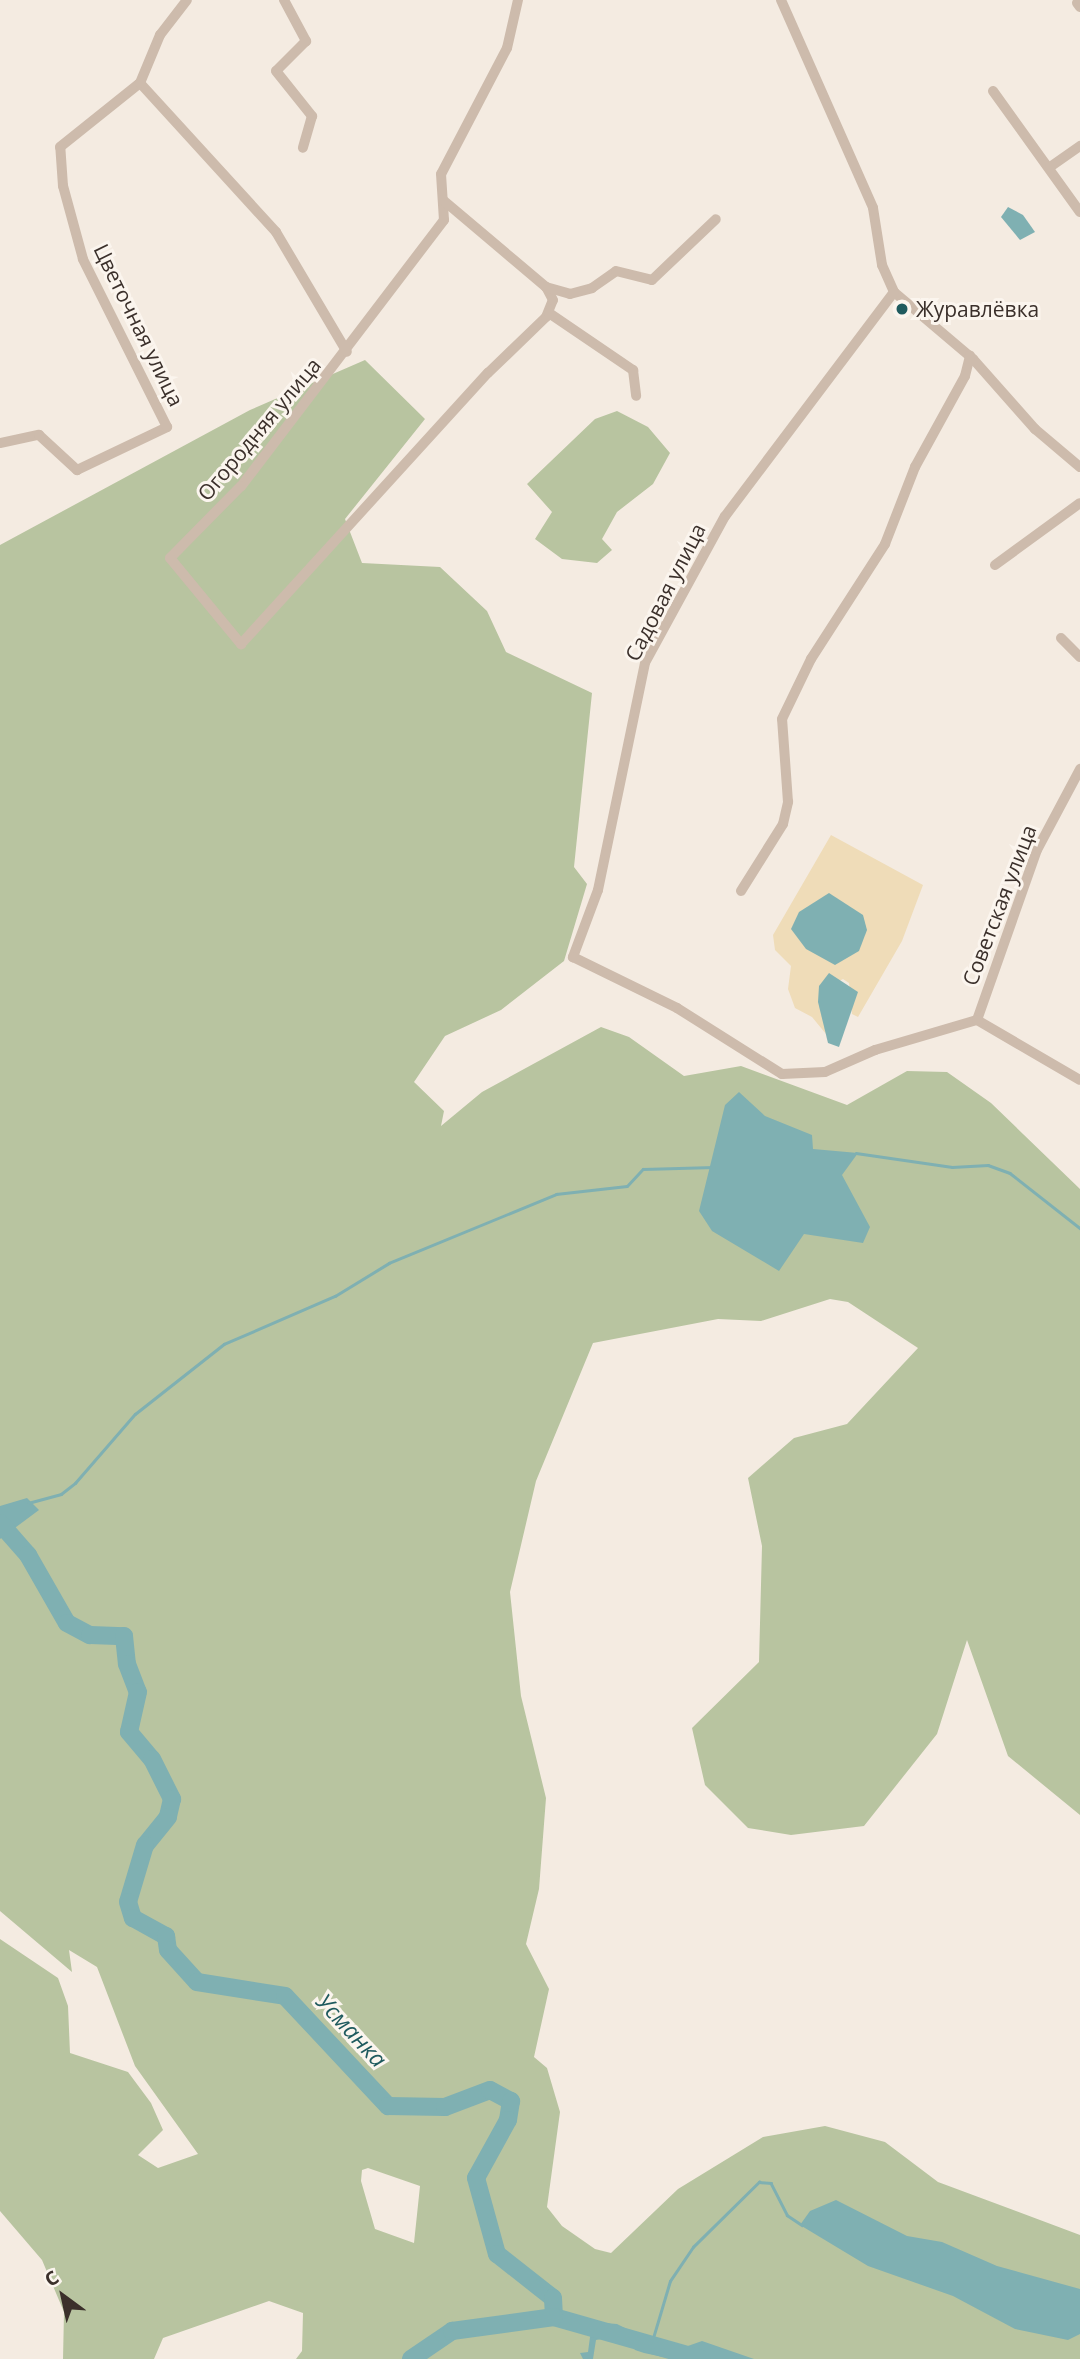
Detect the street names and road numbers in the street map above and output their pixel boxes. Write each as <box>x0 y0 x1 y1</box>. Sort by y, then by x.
street label: Цветочная улица <box>89 240 189 410</box>
street label: Огородняя улица <box>192 353 326 505</box>
street label: Садовая улица <box>619 519 711 665</box>
street label: Советская улица <box>957 821 1041 989</box>

